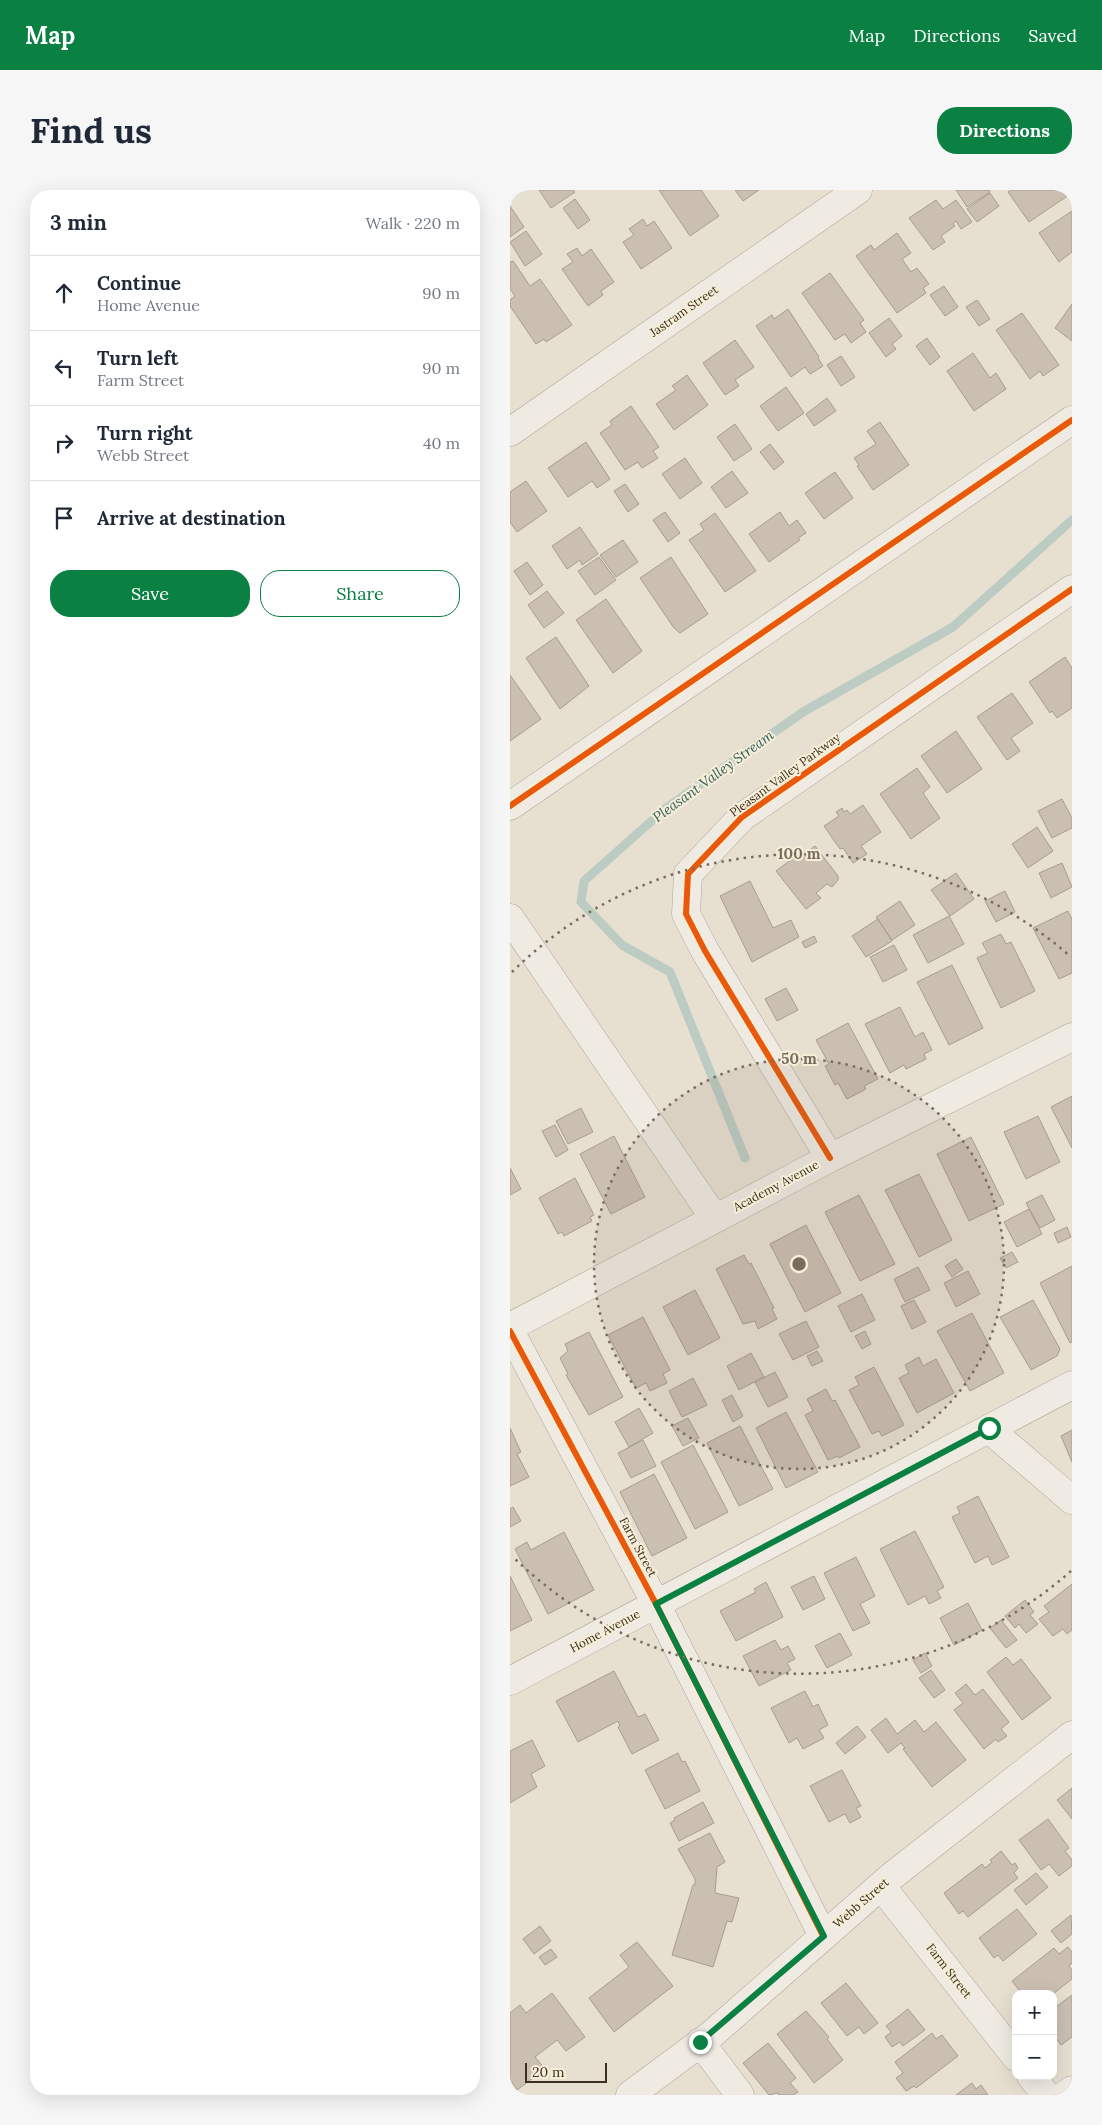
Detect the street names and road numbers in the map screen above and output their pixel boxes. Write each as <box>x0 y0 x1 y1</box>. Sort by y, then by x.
street label: Jastram Street <box>646 281 721 340</box>
street label: Pleasant Valley Parkway <box>727 729 843 820</box>
street label: Academy Avenue <box>730 1156 821 1215</box>
street label: Farm Street <box>616 1514 661 1579</box>
street label: Home Avenue <box>567 1606 643 1655</box>
street label: Webb Street <box>830 1874 892 1931</box>
street label: Farm Street <box>923 1940 976 2001</box>

